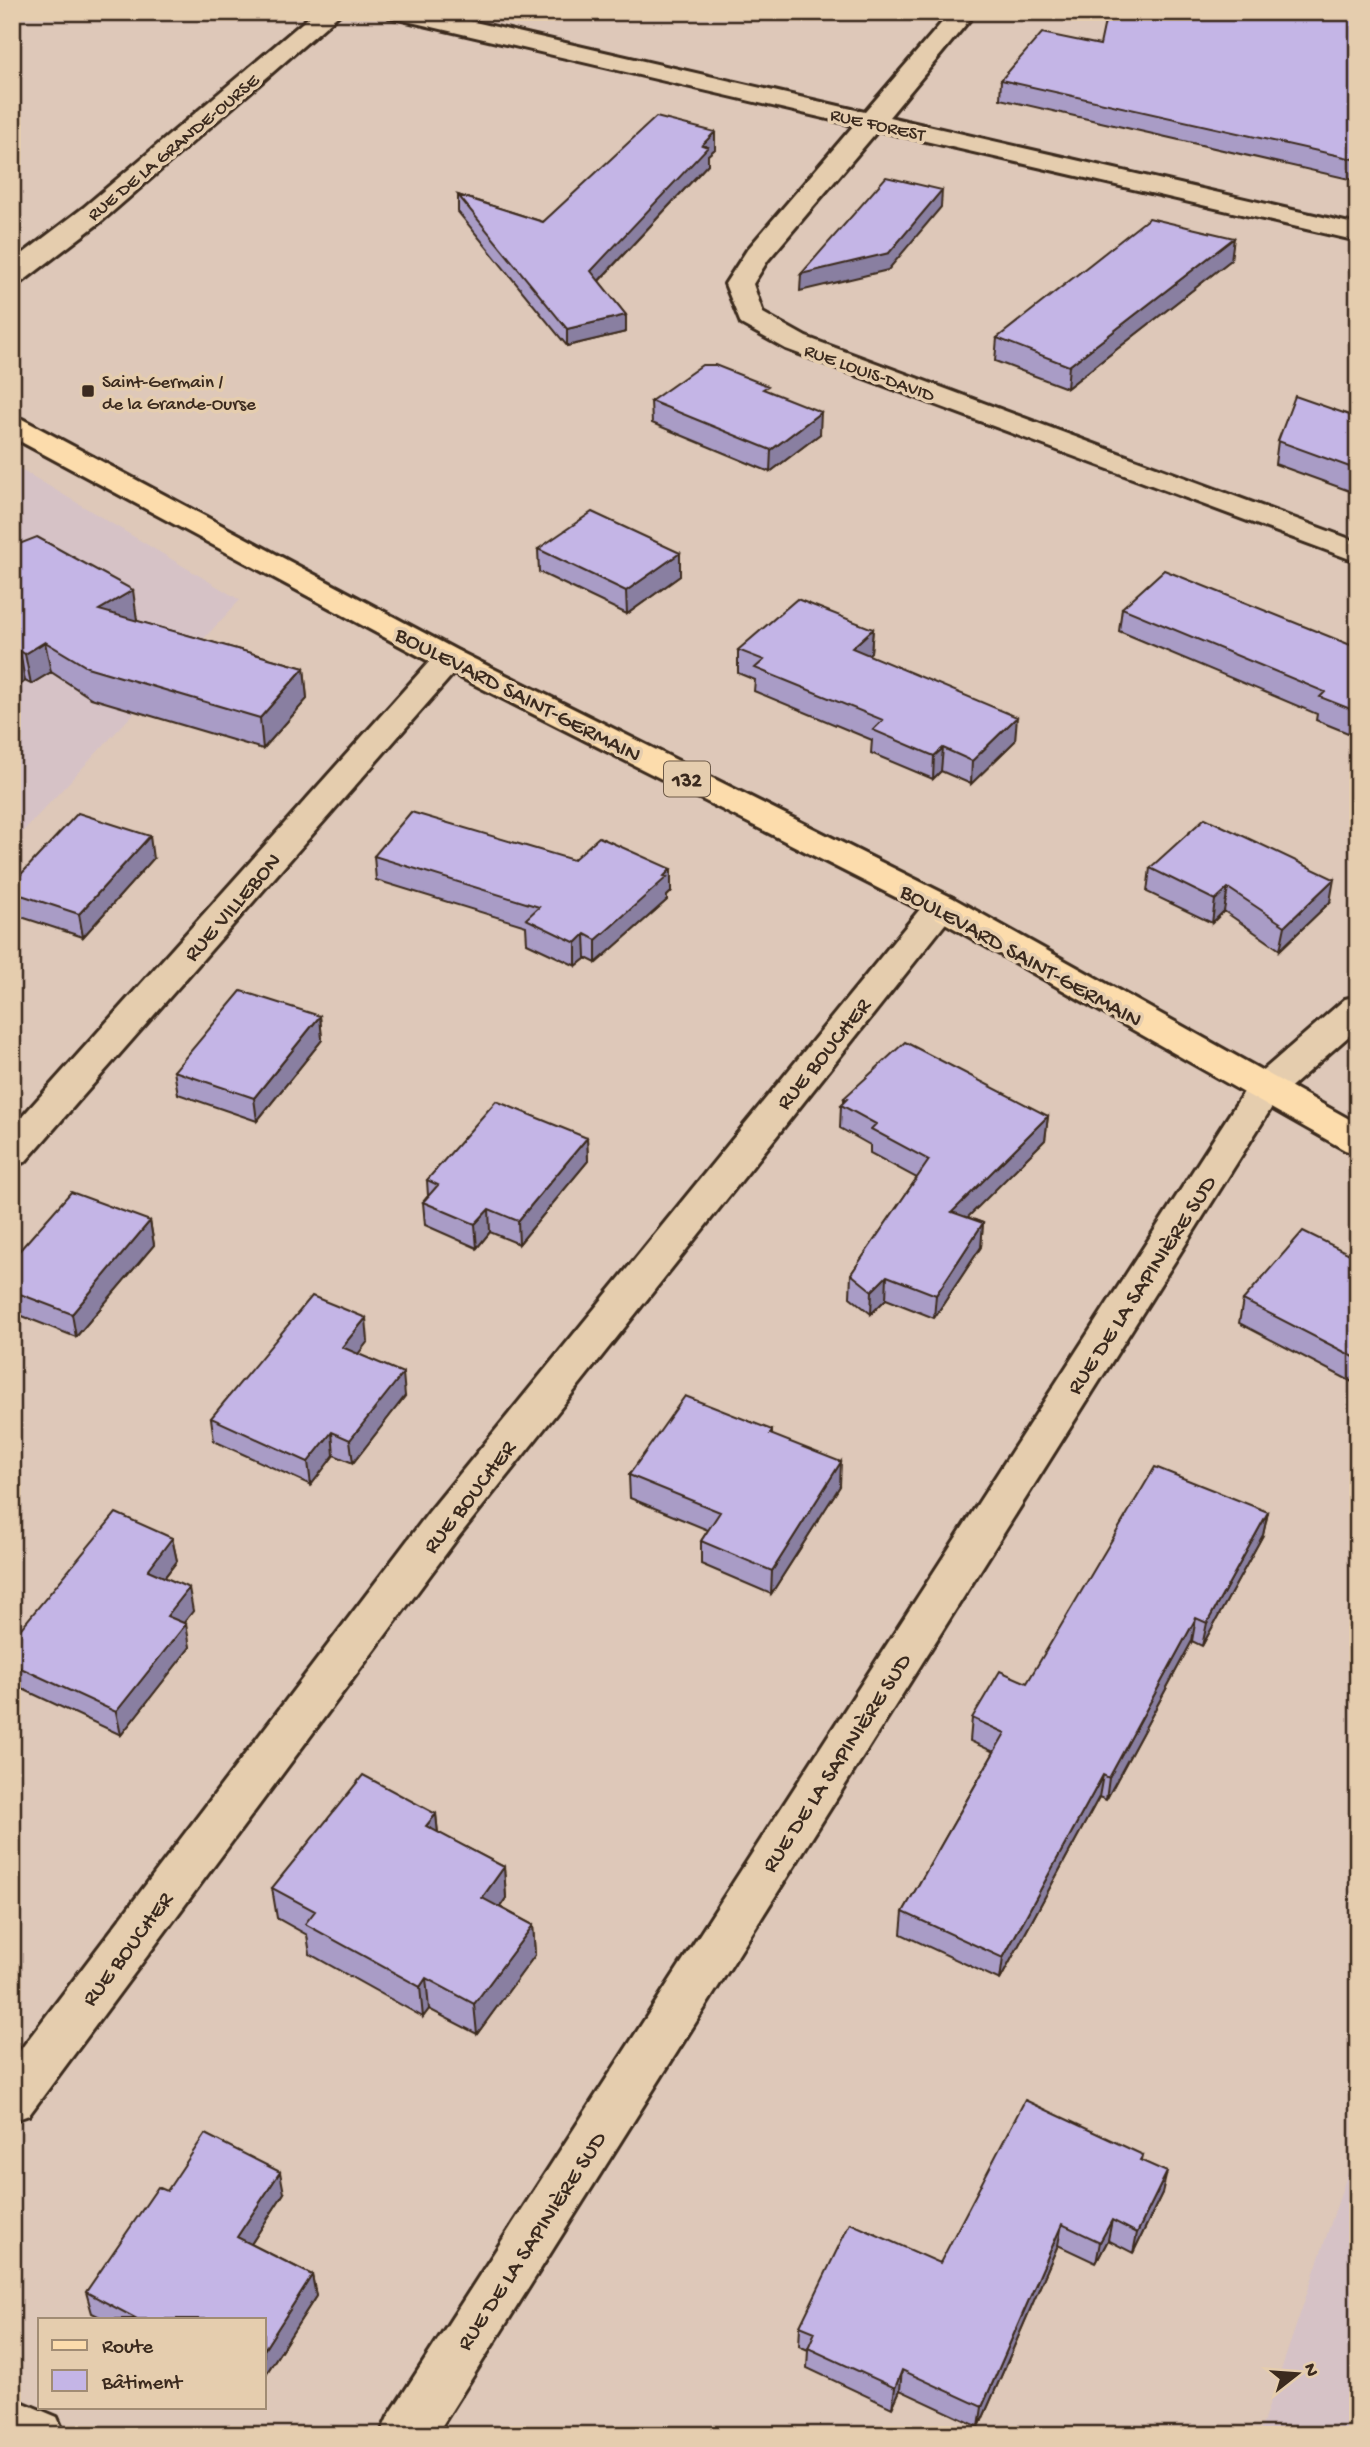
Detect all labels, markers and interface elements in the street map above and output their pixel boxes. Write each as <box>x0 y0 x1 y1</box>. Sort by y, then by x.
street label: RUE DE LA GRANDE-OURSE <box>84 69 266 227</box>
street label: RUE FOREST <box>828 104 927 149</box>
street label: RUE LOUIS-DAVID <box>800 340 938 409</box>
place label: Saint-Germain / de la Grande-Ourse <box>102 372 256 417</box>
marker: Saint-Germain / de la Grande-Ourse <box>80 383 96 399</box>
street label: BOULEVARD SAINT-GERMAIN <box>389 622 645 770</box>
road number: 132 <box>664 762 710 796</box>
street label: RUE VILLEBON <box>179 848 288 968</box>
street label: BOULEVARD SAINT-GERMAIN <box>894 879 1146 1035</box>
street label: RUE BOUCHER <box>771 993 879 1117</box>
street label: RUE DE LA SAPINIÈRE SUD <box>1062 1171 1224 1400</box>
street label: RUE BOUCHER <box>418 1436 524 1560</box>
street label: RUE DE LA SAPINIÈRE SUD <box>757 1649 919 1878</box>
street label: RUE BOUCHER <box>77 1887 181 2013</box>
street label: RUE DE LA SAPINIÈRE SUD <box>452 2127 614 2356</box>
legend <box>38 2318 266 2408</box>
text: Route <box>102 2336 154 2361</box>
north arrow <box>1262 2338 1332 2408</box>
text: N <box>1297 2361 1323 2379</box>
text: Bâtiment <box>101 2372 184 2397</box>

